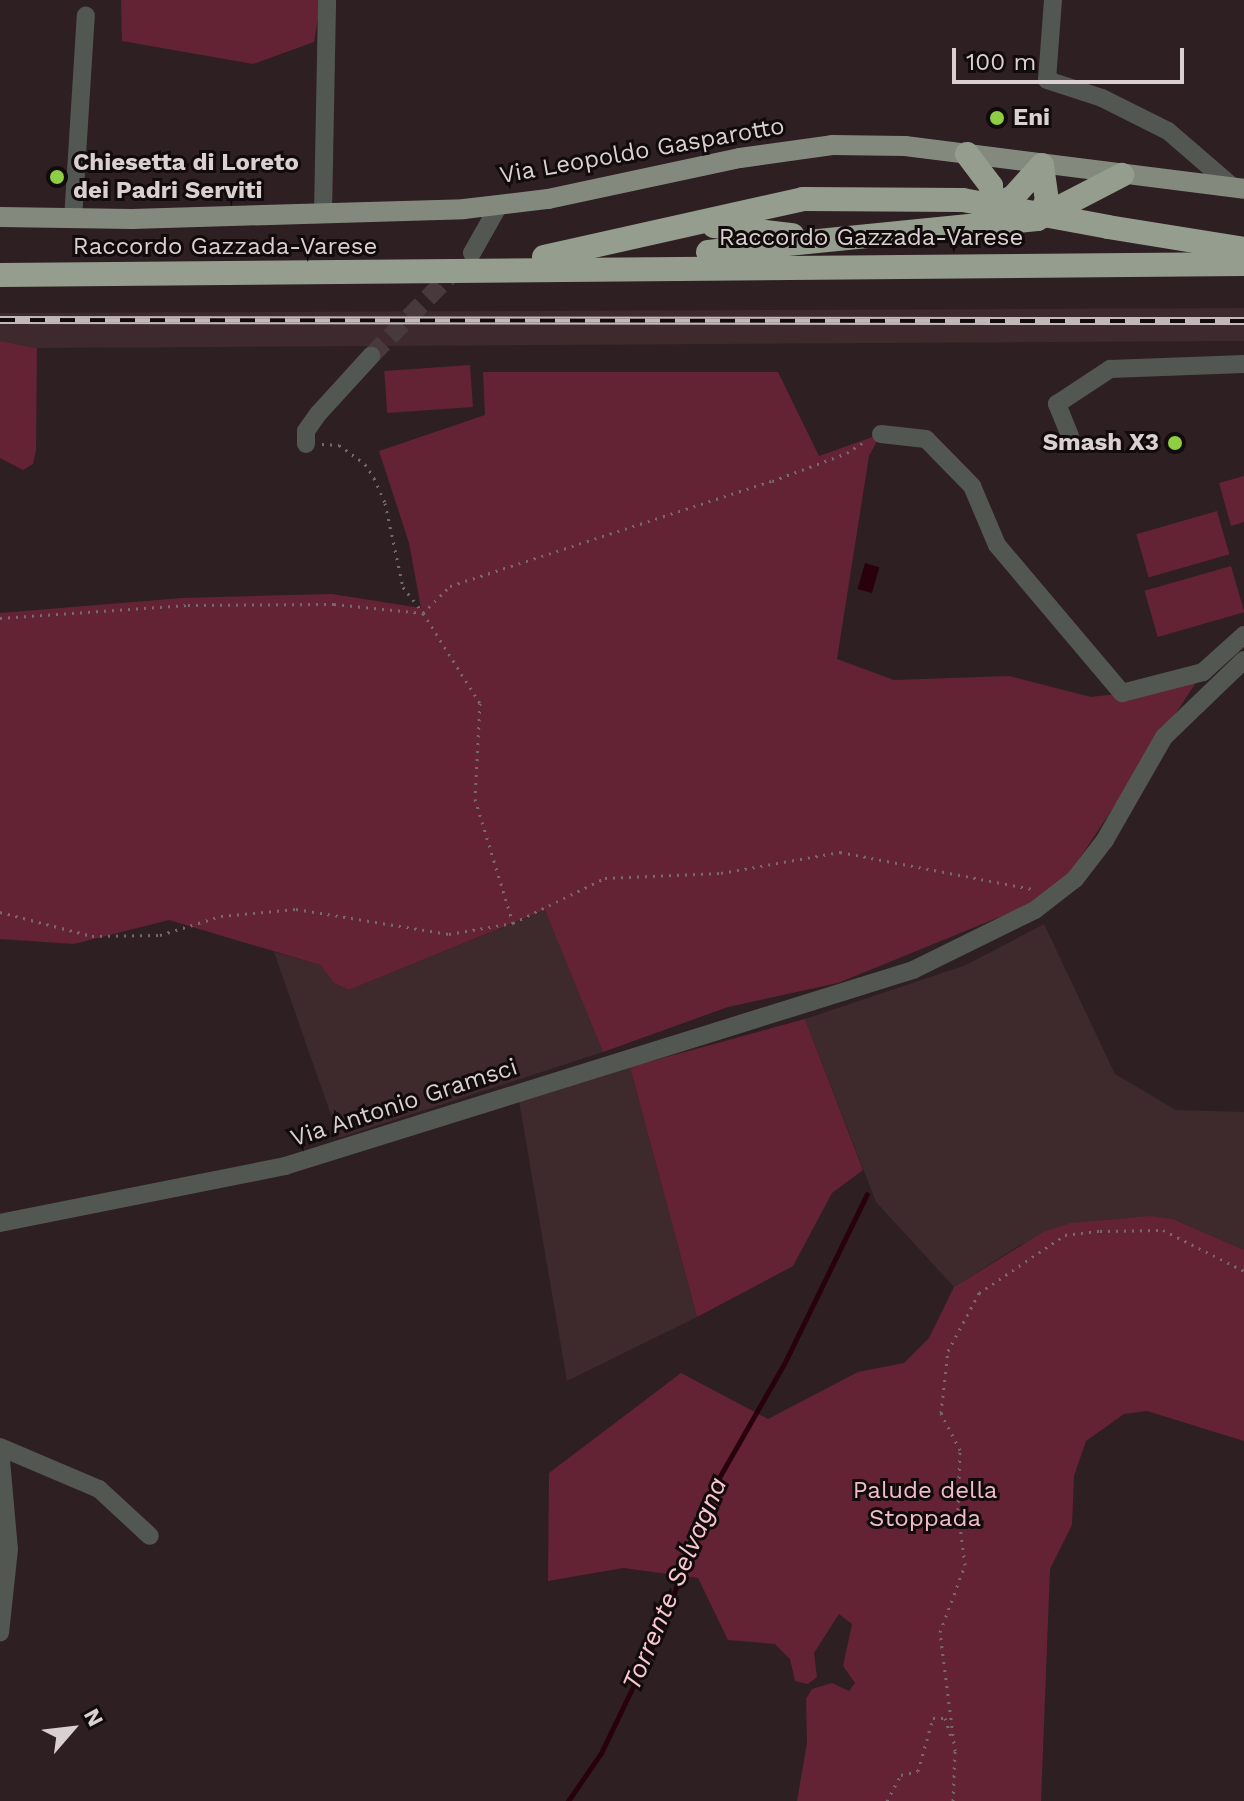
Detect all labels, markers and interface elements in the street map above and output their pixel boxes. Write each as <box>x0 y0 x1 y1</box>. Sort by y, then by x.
scale bar <box>956 32 1188 82</box>
text: 100 m <box>966 48 1036 76</box>
place label: Eni <box>1013 104 1050 132</box>
marker: Eni <box>988 109 1006 127</box>
street label: Via Leopoldo Gasparotto <box>497 112 787 190</box>
place label: Chiesetta di Loreto dei Padri Serviti <box>73 149 299 205</box>
marker: Chiesetta di Loreto dei Padri Serviti <box>48 168 66 186</box>
street label: Raccordo Gazzada-Varese <box>719 224 1023 252</box>
street label: Raccordo Gazzada-Varese <box>73 233 377 261</box>
place label: Smash X3 <box>1043 429 1159 457</box>
marker: Smash X3 <box>1166 434 1184 452</box>
street label: Via Antonio Gramsci <box>286 1052 522 1154</box>
water label: Torrente Selvagna <box>616 1473 734 1695</box>
park label: Palude della Stoppada <box>853 1477 997 1533</box>
north arrow <box>32 1689 112 1769</box>
text: N <box>79 1704 108 1731</box>

